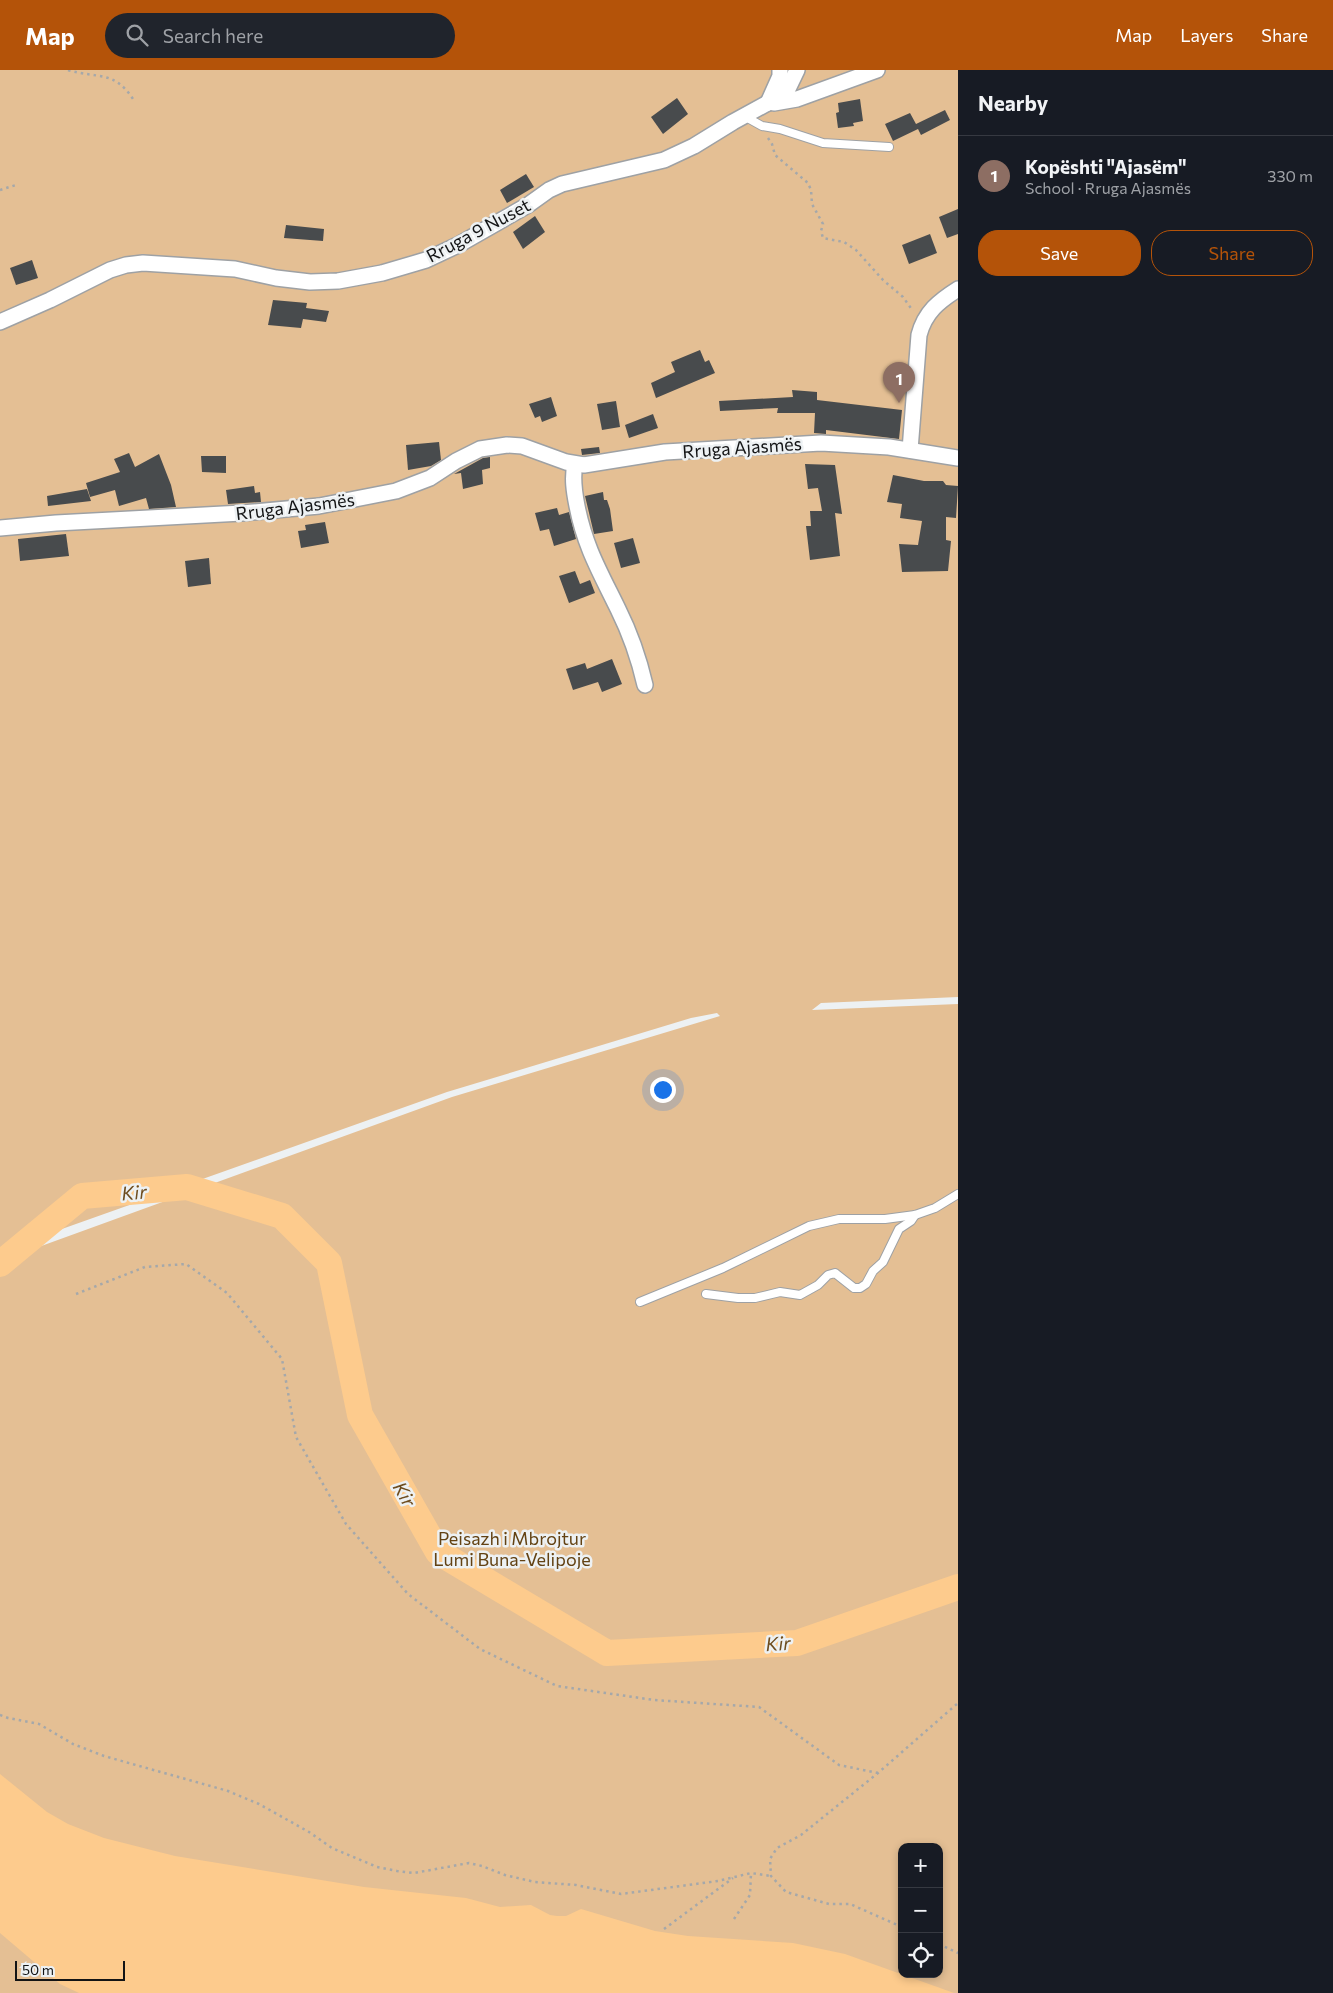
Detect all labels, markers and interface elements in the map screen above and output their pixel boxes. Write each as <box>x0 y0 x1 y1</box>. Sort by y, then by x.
search box <box>105 13 455 58</box>
text: Map <box>25 21 75 50</box>
icon: search <box>123 21 151 49</box>
text: Search here <box>163 24 263 47</box>
text: Map <box>1115 24 1152 46</box>
text: Layers <box>1180 24 1233 46</box>
text: Share <box>1261 24 1308 46</box>
text: Nearby <box>978 90 1048 115</box>
text: Kopështi "Ajasëm" <box>1025 155 1187 178</box>
text: 1 <box>990 166 998 185</box>
text: 330 m <box>1267 166 1313 185</box>
text: School · Rruga Ajasmës <box>1025 178 1191 197</box>
street label: Rruga 9 Nuset <box>422 193 534 267</box>
button: Save <box>978 230 1141 276</box>
button: Share <box>1151 230 1313 276</box>
pin: 1 <box>883 362 915 403</box>
street label: Rruga Ajasmës <box>681 432 803 462</box>
street label: Rruga Ajasmës <box>234 488 356 524</box>
your location <box>650 1077 676 1103</box>
water label: Kir <box>120 1179 149 1205</box>
water label: Kir <box>389 1477 422 1512</box>
park label: Peisazh i Mbrojtur Lumi Buna-Velipoje <box>433 1527 591 1570</box>
water label: Kir <box>765 1631 793 1655</box>
map controls <box>898 1843 943 1978</box>
button: + <box>898 1843 943 1888</box>
button: − <box>898 1888 943 1933</box>
button: locate <box>898 1933 943 1978</box>
scale bar <box>15 1958 125 1981</box>
text: 50 m <box>22 1961 54 1978</box>

